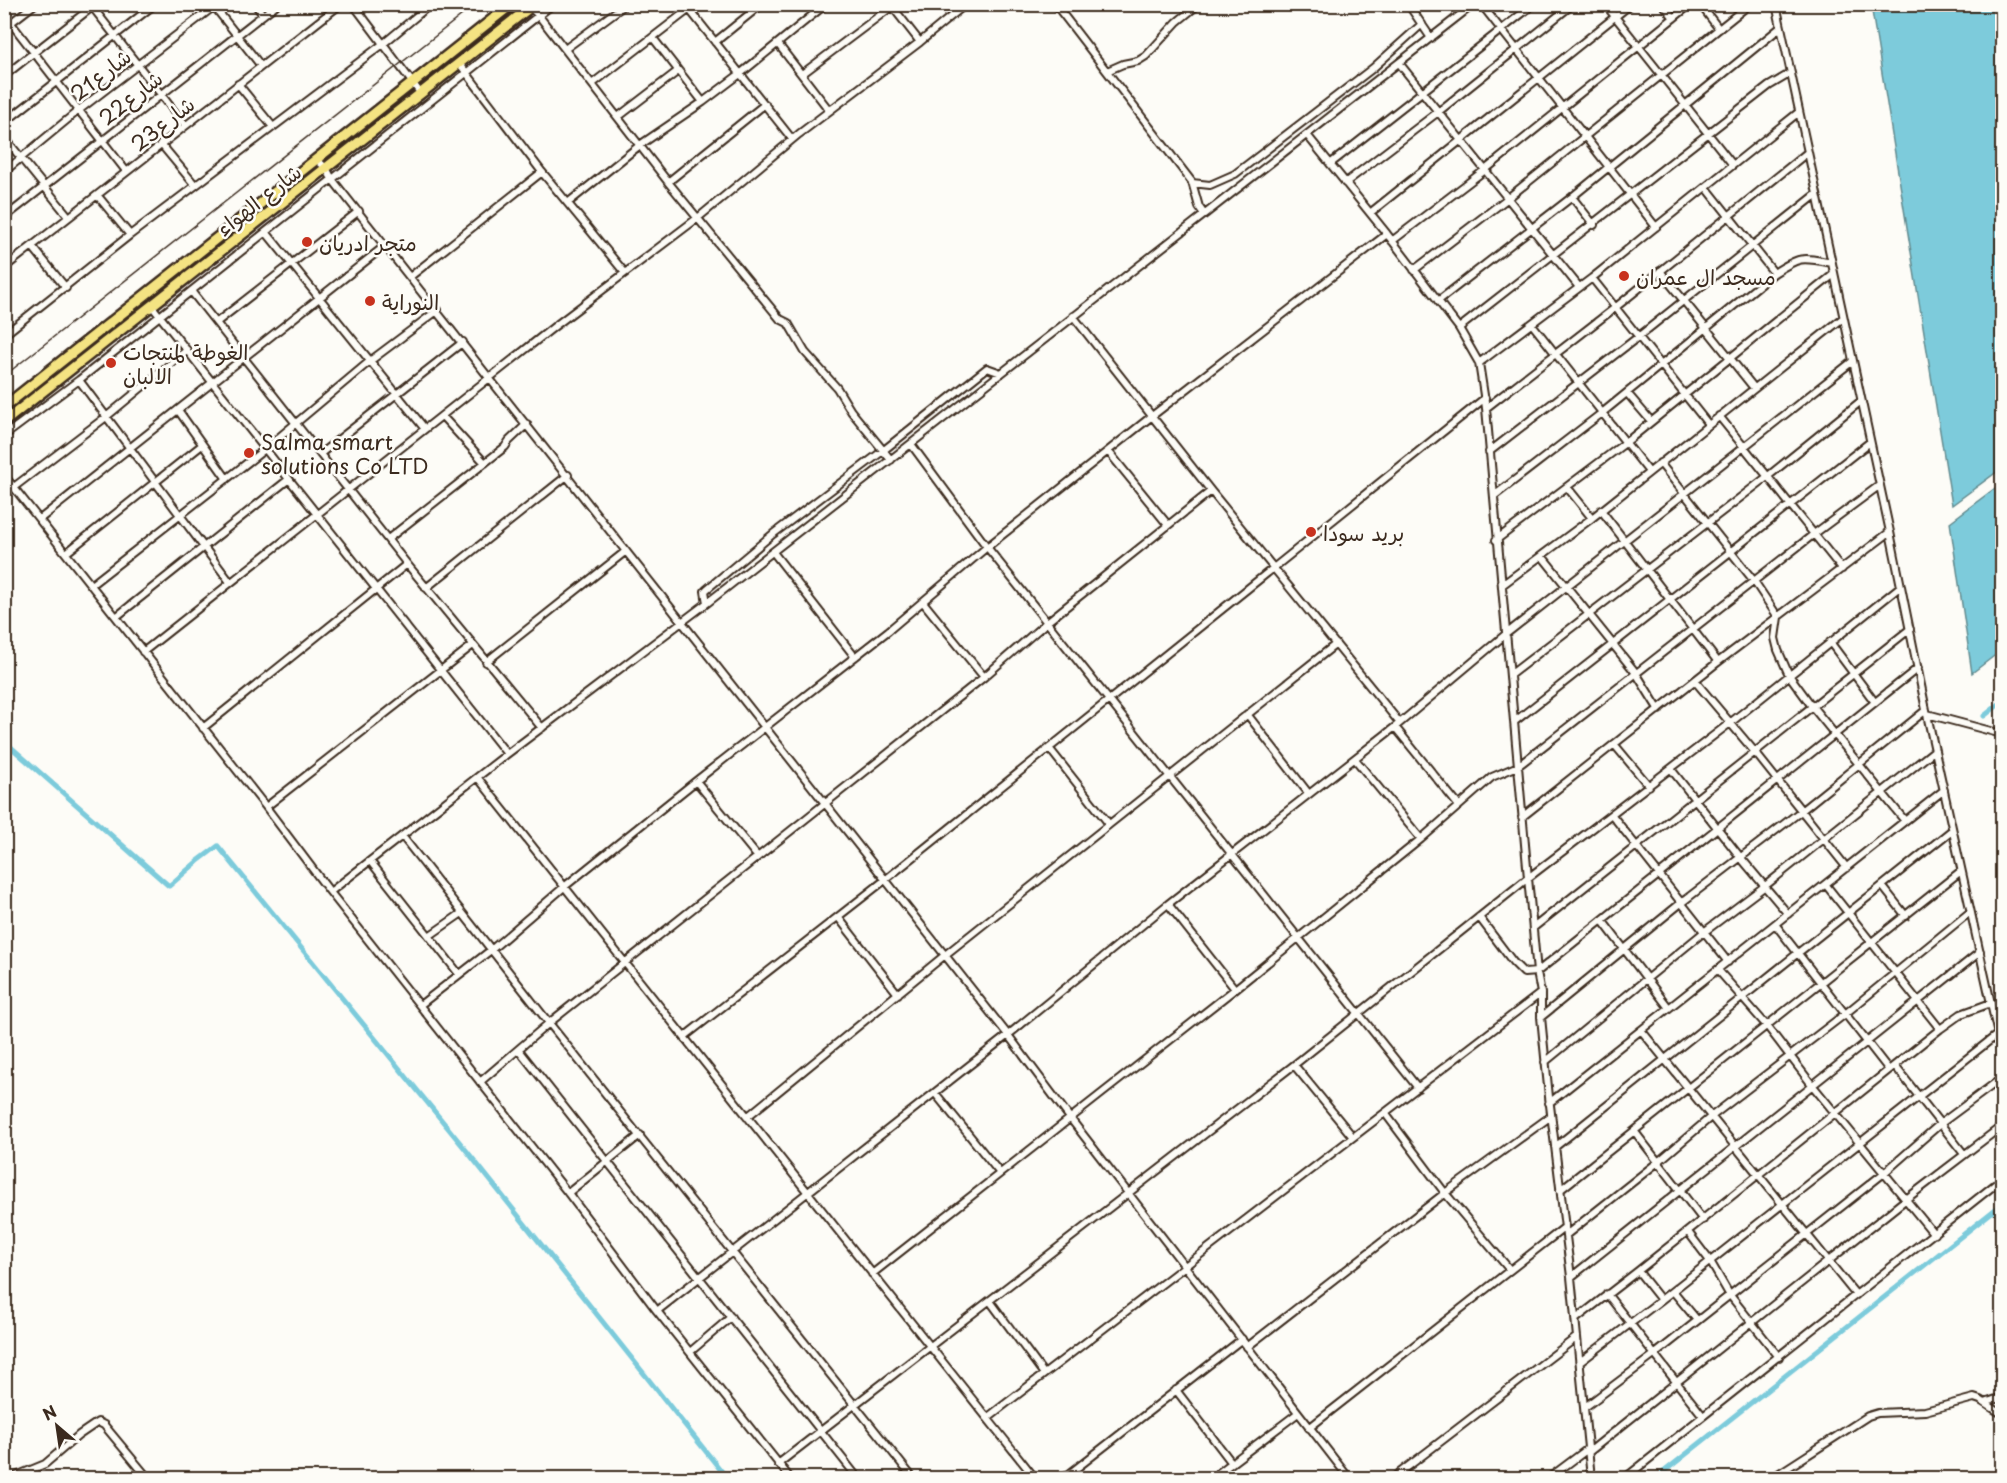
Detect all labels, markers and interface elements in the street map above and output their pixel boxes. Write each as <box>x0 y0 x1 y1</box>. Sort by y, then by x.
street label: شارع21 <box>63 40 138 109</box>
street label: شارع22 <box>91 62 170 133</box>
street label: شارع23 <box>123 88 202 159</box>
street label: شارع الهواء <box>208 155 308 243</box>
place label: متجر ادريان <box>319 226 417 258</box>
marker: متجر ادريان <box>300 235 314 249</box>
place label: مسجد ال عمران <box>1636 260 1776 292</box>
marker: مسجد ال عمران <box>1617 269 1631 283</box>
place label: النوراية <box>382 285 439 317</box>
marker: النوراية <box>363 294 377 308</box>
place label: الغوطة لمنتجات الالبان <box>123 335 249 391</box>
marker: الغوطة لمنتجات الالبان <box>104 356 118 370</box>
place label: Salma smart solutions Co LTD <box>261 425 429 481</box>
marker: Salma smart solutions Co LTD <box>242 446 256 460</box>
place label: بريد سودا <box>1323 516 1404 548</box>
marker: بريد سودا <box>1304 525 1318 539</box>
north arrow <box>27 1396 87 1456</box>
text: N <box>38 1398 61 1426</box>

